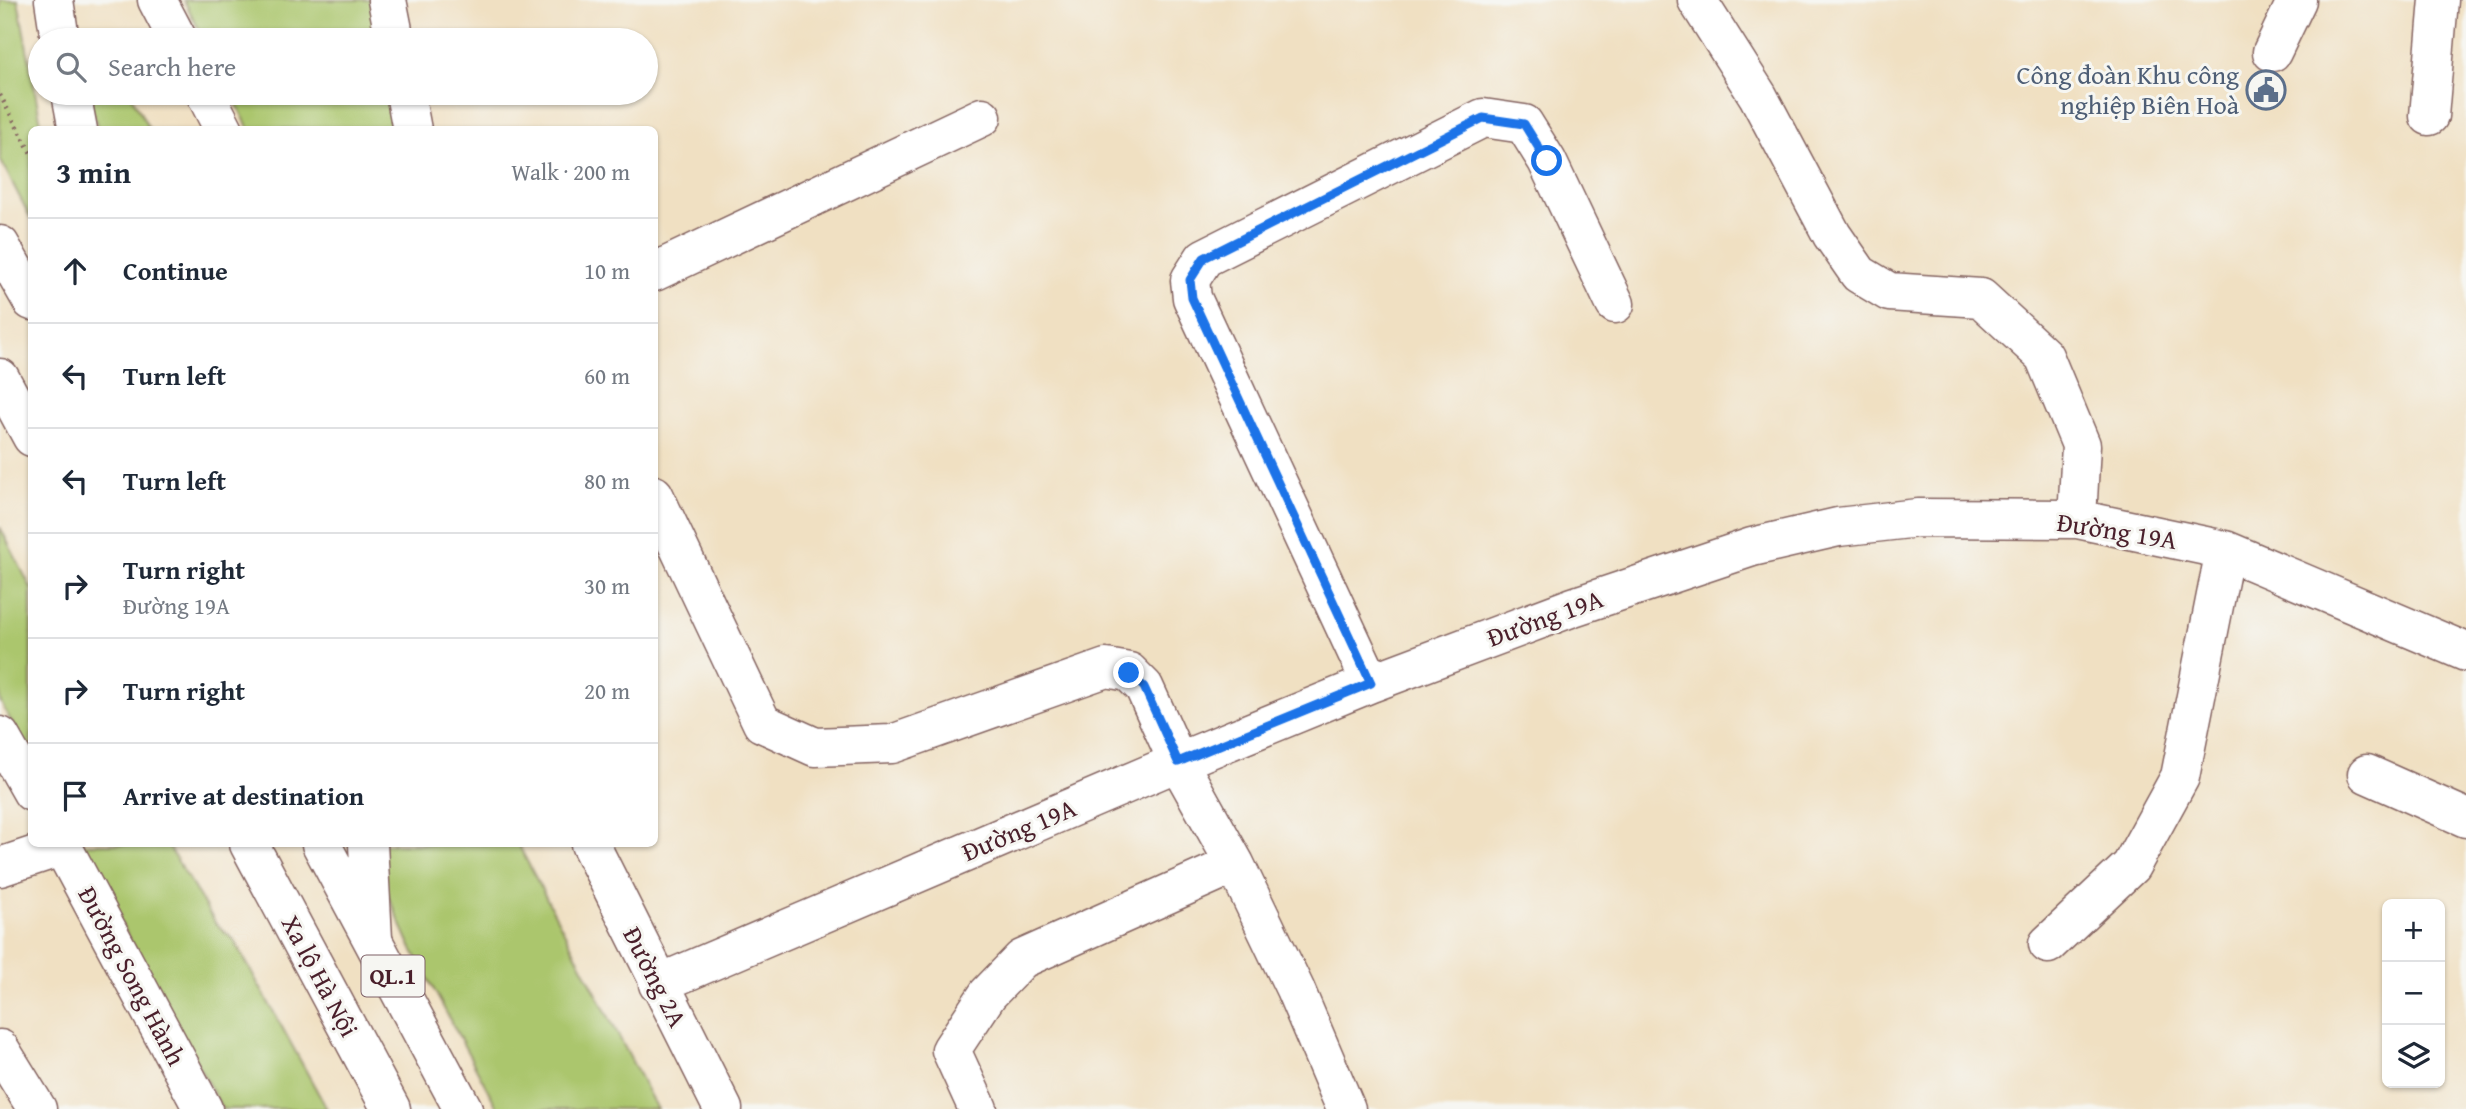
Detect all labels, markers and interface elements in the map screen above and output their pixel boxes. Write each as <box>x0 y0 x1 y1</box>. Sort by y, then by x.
search box <box>28 28 658 105</box>
text: Search here <box>108 47 236 86</box>
icon: search <box>52 48 90 86</box>
place label: Công đoàn Khu công nghiệp Biên Hoà <box>2016 55 2240 124</box>
public building icon: Công đoàn Khu công nghiệp Biên Hoà <box>2245 69 2287 111</box>
route start <box>1531 145 1562 176</box>
text: 3 min <box>56 150 131 194</box>
text: Walk · 200 m <box>511 155 630 188</box>
text: Continue <box>123 251 228 290</box>
icon: ahead <box>56 252 94 290</box>
text: 10 m <box>584 254 630 287</box>
text: Turn left <box>123 356 226 395</box>
icon: left <box>56 357 94 395</box>
text: 60 m <box>584 359 630 392</box>
text: Turn left <box>123 461 226 500</box>
icon: left <box>56 462 94 500</box>
text: 80 m <box>584 464 630 497</box>
street label: Đường 19A <box>2054 502 2180 559</box>
text: Turn right <box>123 550 245 589</box>
icon: right <box>56 567 94 605</box>
text: 30 m <box>584 569 630 602</box>
street label: Đường 19A <box>1481 578 1608 657</box>
text: Đường 19A <box>123 589 230 622</box>
route end <box>1113 657 1144 688</box>
text: Turn right <box>123 671 245 710</box>
icon: right <box>56 672 94 710</box>
text: 20 m <box>584 674 630 707</box>
text: Arrive at destination <box>123 776 364 815</box>
icon: arrive <box>56 777 94 815</box>
street label: Đường 19A <box>956 788 1082 871</box>
street label: Đường Song Hành <box>69 879 196 1073</box>
map controls <box>2382 899 2445 1088</box>
button: + <box>2382 899 2445 962</box>
street label: Xa lộ Hà Nội <box>272 908 369 1044</box>
street label: Đường 2A <box>613 920 697 1034</box>
road number: QL.1 <box>362 956 424 996</box>
button: − <box>2382 962 2445 1025</box>
button: layers <box>2382 1025 2445 1088</box>

